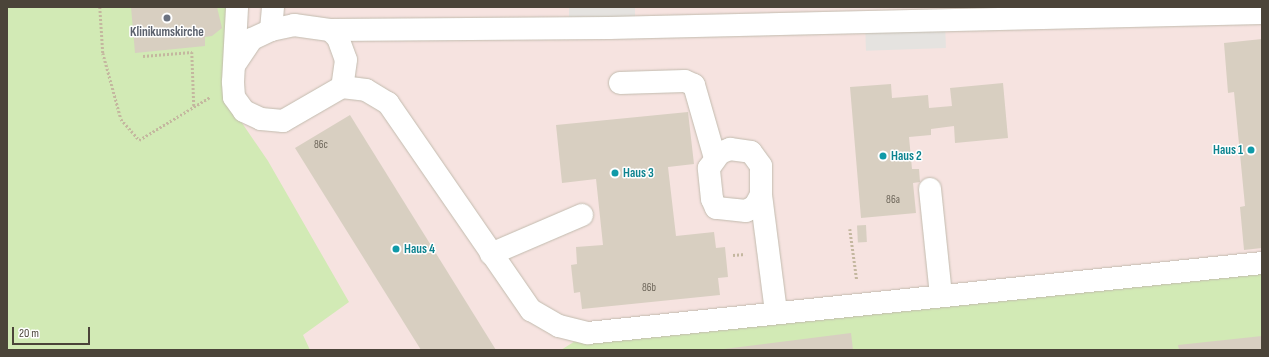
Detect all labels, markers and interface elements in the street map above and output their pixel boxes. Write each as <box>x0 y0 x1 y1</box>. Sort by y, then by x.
marker: Klinikumskirche <box>162 13 172 23</box>
place label: Klinikumskirche <box>130 24 204 40</box>
house number: 86c <box>314 138 328 152</box>
place label: Haus 1 <box>1213 142 1243 158</box>
marker: Haus 1 <box>1246 145 1256 155</box>
place label: Haus 2 <box>891 148 922 164</box>
marker: Haus 2 <box>878 151 888 161</box>
place label: Haus 3 <box>623 165 654 181</box>
marker: Haus 3 <box>610 168 620 178</box>
house number: 86a <box>886 193 900 207</box>
place label: Haus 4 <box>404 241 435 257</box>
marker: Haus 4 <box>391 244 401 254</box>
house number: 86b <box>642 281 656 295</box>
scale bar <box>14 319 92 345</box>
text: 20 m <box>19 326 39 341</box>

